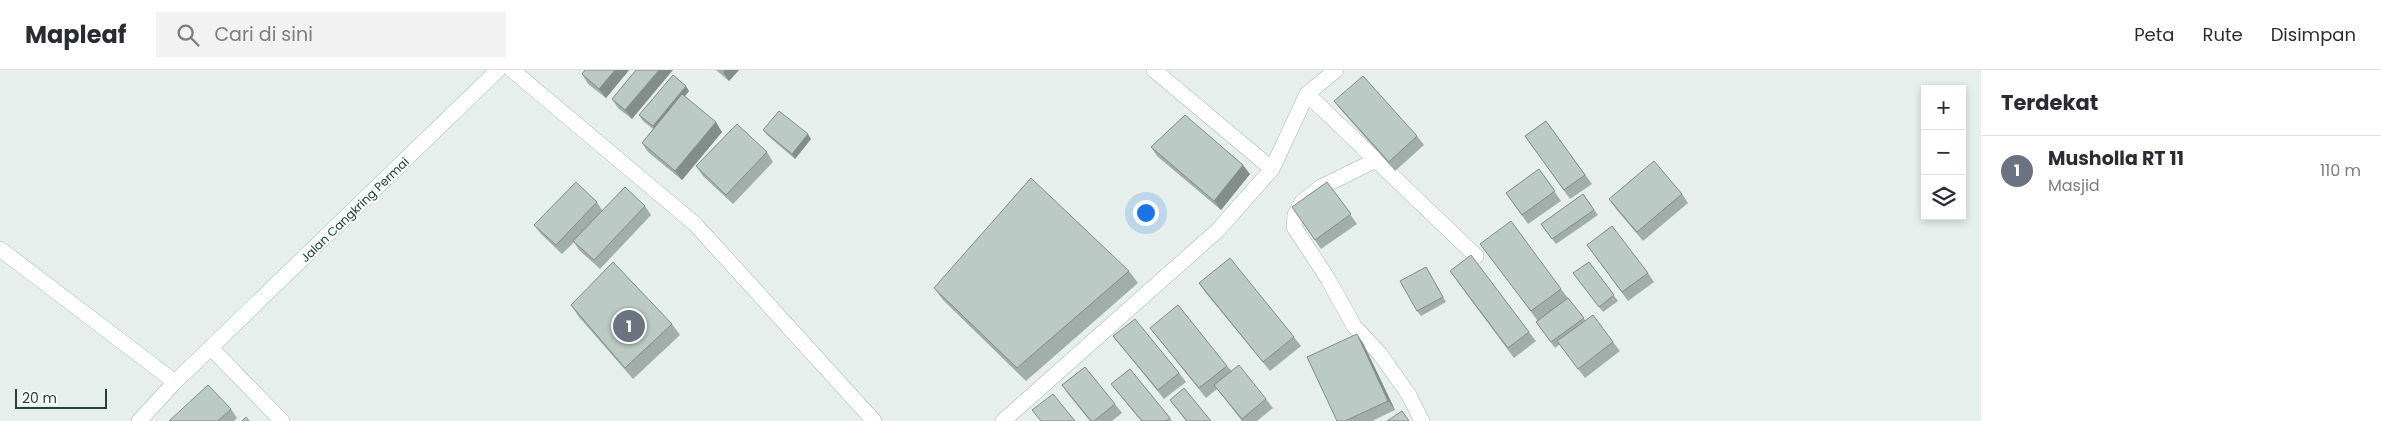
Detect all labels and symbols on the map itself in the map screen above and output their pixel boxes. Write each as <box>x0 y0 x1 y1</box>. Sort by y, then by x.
street label: Jalan Cangkring Permai <box>297 153 413 266</box>
your location <box>1133 200 1159 226</box>
pin: 1 <box>613 307 645 345</box>
scale bar <box>15 386 108 409</box>

